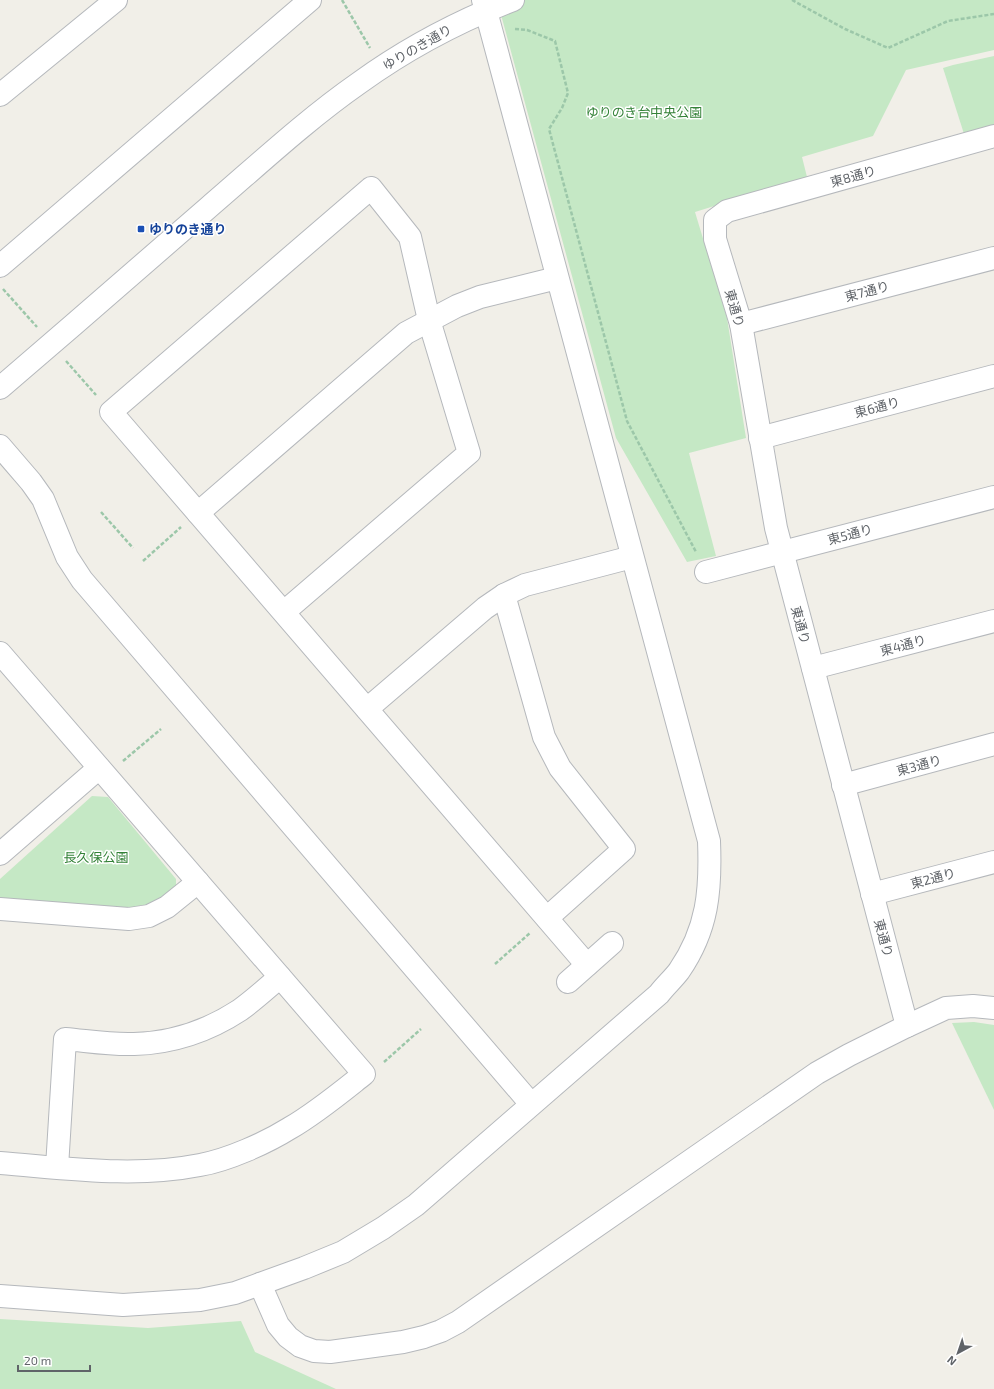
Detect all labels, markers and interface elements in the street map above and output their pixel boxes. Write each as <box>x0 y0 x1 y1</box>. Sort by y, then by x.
street label: ゆりのき通り <box>379 21 455 73</box>
park label: ゆりのき台中央公園 <box>586 104 702 120</box>
street label: 東8通り <box>828 162 878 190</box>
place label: ゆりのき通り <box>149 221 227 237</box>
marker: ゆりのき通り <box>136 224 146 234</box>
street label: 東7通り <box>843 277 891 305</box>
street label: 東通り <box>722 287 748 329</box>
street label: 東6通り <box>853 393 901 421</box>
street label: 東5通り <box>826 520 874 548</box>
street label: 東通り <box>788 604 814 646</box>
street label: 東4通り <box>878 631 928 659</box>
street label: 東3通り <box>895 751 943 779</box>
park label: 長久保公園 <box>63 849 129 865</box>
street label: 東2通り <box>909 864 957 892</box>
street label: 東通り <box>871 917 897 959</box>
north arrow <box>938 1333 978 1373</box>
scale bar <box>18 1347 90 1373</box>
text: 20 m <box>24 1353 51 1367</box>
text: N <box>944 1353 958 1369</box>

